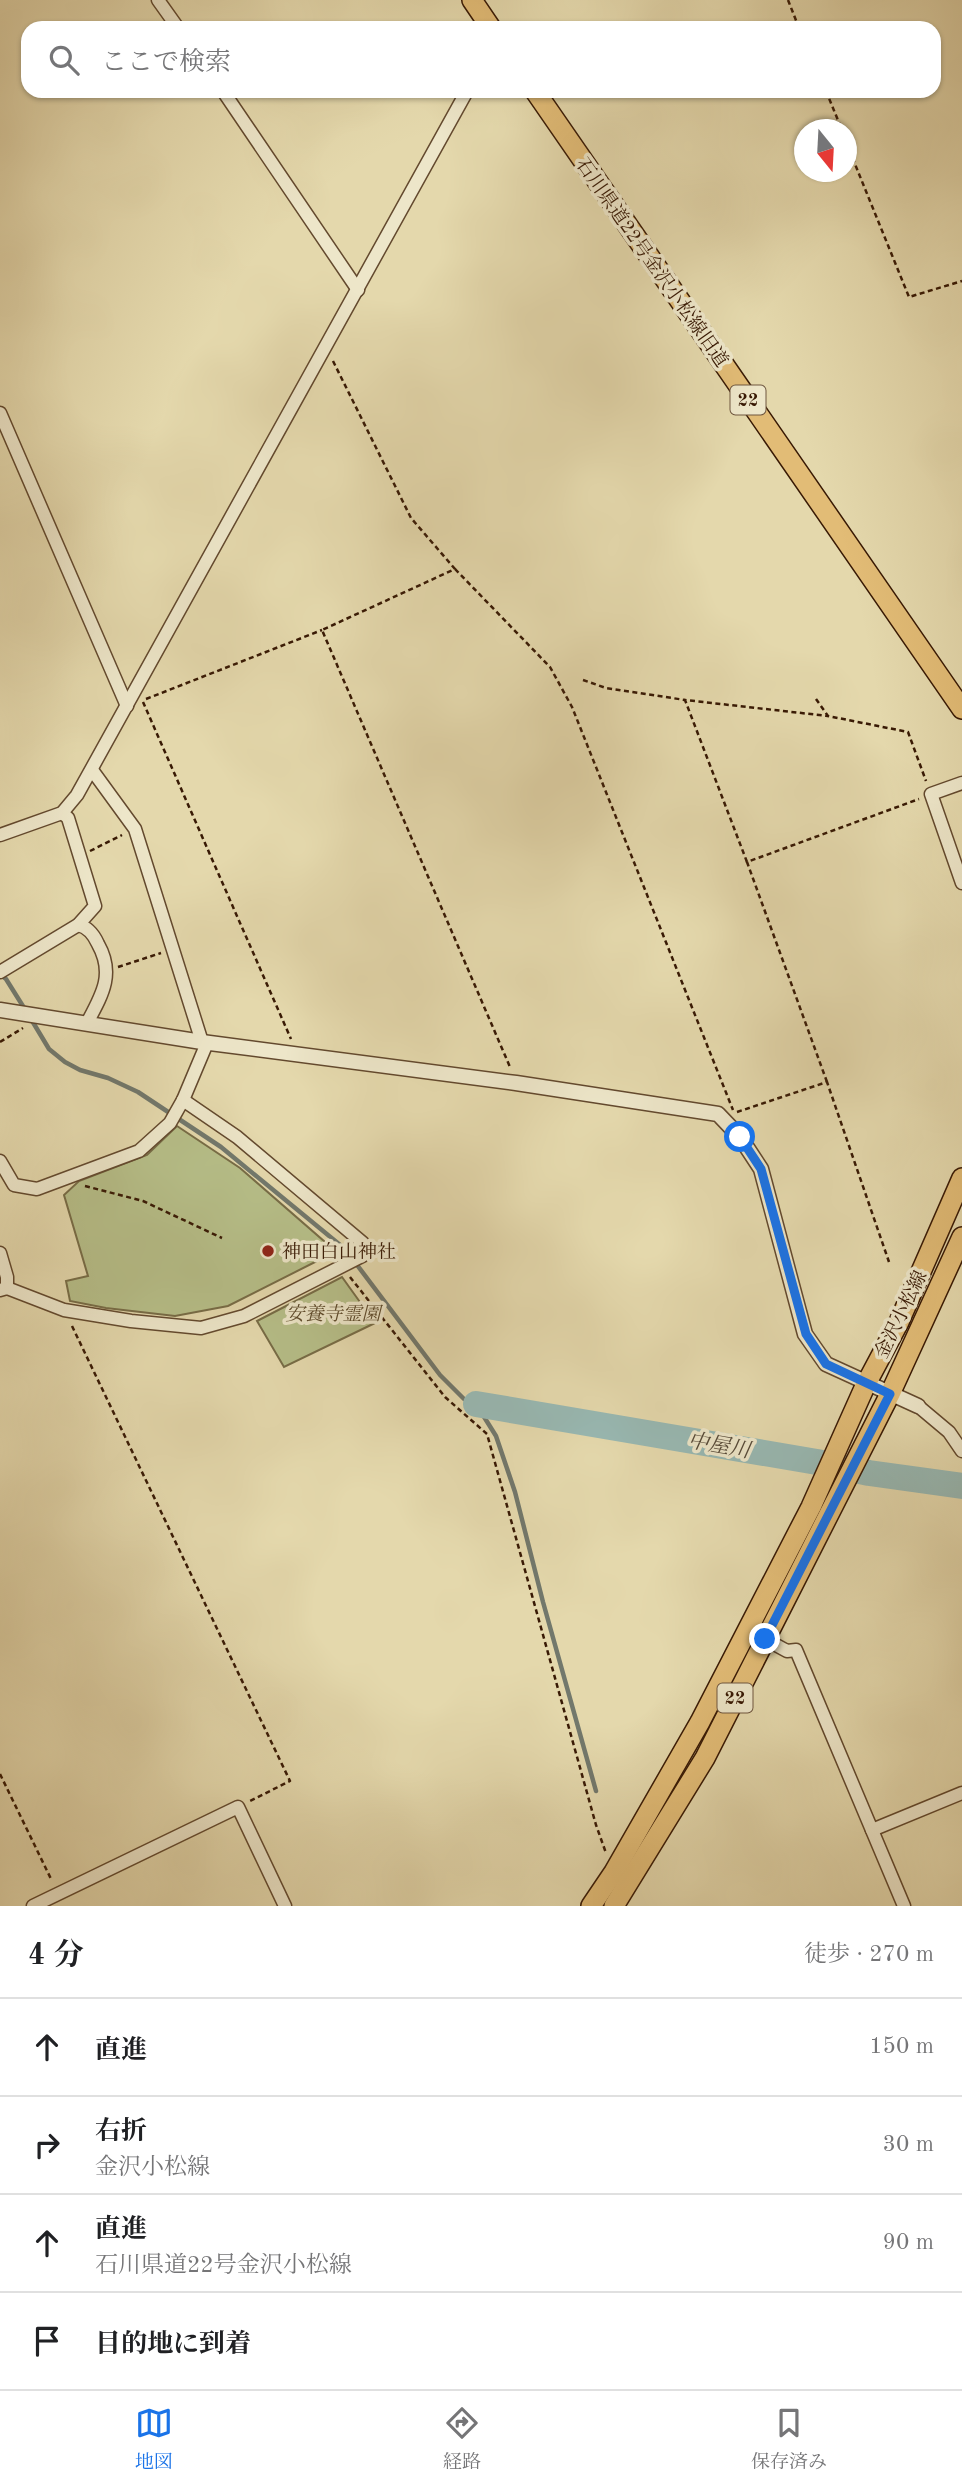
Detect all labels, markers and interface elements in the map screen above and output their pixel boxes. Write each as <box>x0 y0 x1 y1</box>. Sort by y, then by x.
search box <box>21 21 941 98</box>
icon: search <box>45 41 83 79</box>
text: ここで検索 <box>101 50 231 76</box>
north arrow <box>794 119 857 182</box>
street label: 石川県道22号金沢小松線旧道 <box>571 154 733 371</box>
road number: 22 <box>730 386 766 414</box>
route start <box>724 1121 755 1152</box>
place label: 神田白山神社 <box>282 1242 396 1263</box>
marker: 神田白山神社 <box>260 1243 276 1259</box>
street label: 金沢小松線 <box>870 1267 932 1362</box>
park label: 安養寺霊園 <box>285 1304 383 1325</box>
water label: 中屋川 <box>686 1429 754 1463</box>
route end <box>749 1623 780 1654</box>
road number: 22 <box>718 1684 752 1713</box>
text: 4 分 <box>28 1941 84 1971</box>
text: 徒歩 · 270 m <box>804 1943 934 1966</box>
icon: ahead <box>28 2028 66 2066</box>
text: 150 m <box>869 2035 934 2058</box>
text: 直進 <box>95 2038 147 2064</box>
text: 右折 <box>95 2119 147 2145</box>
icon: right <box>28 2126 66 2164</box>
text: 30 m <box>883 2133 934 2156</box>
text: 金沢小松線 <box>95 2156 210 2179</box>
text: 直進 <box>95 2217 147 2243</box>
icon: ahead <box>28 2224 66 2262</box>
text: 90 m <box>883 2231 934 2254</box>
text: 石川県道22号金沢小松線 <box>95 2254 352 2277</box>
icon: arrive <box>28 2322 66 2360</box>
text: 目的地に到着 <box>95 2332 251 2358</box>
tab: 地図 <box>135 2404 173 2475</box>
tab: 経路 <box>443 2404 481 2475</box>
tab: 保存済み <box>751 2404 827 2475</box>

